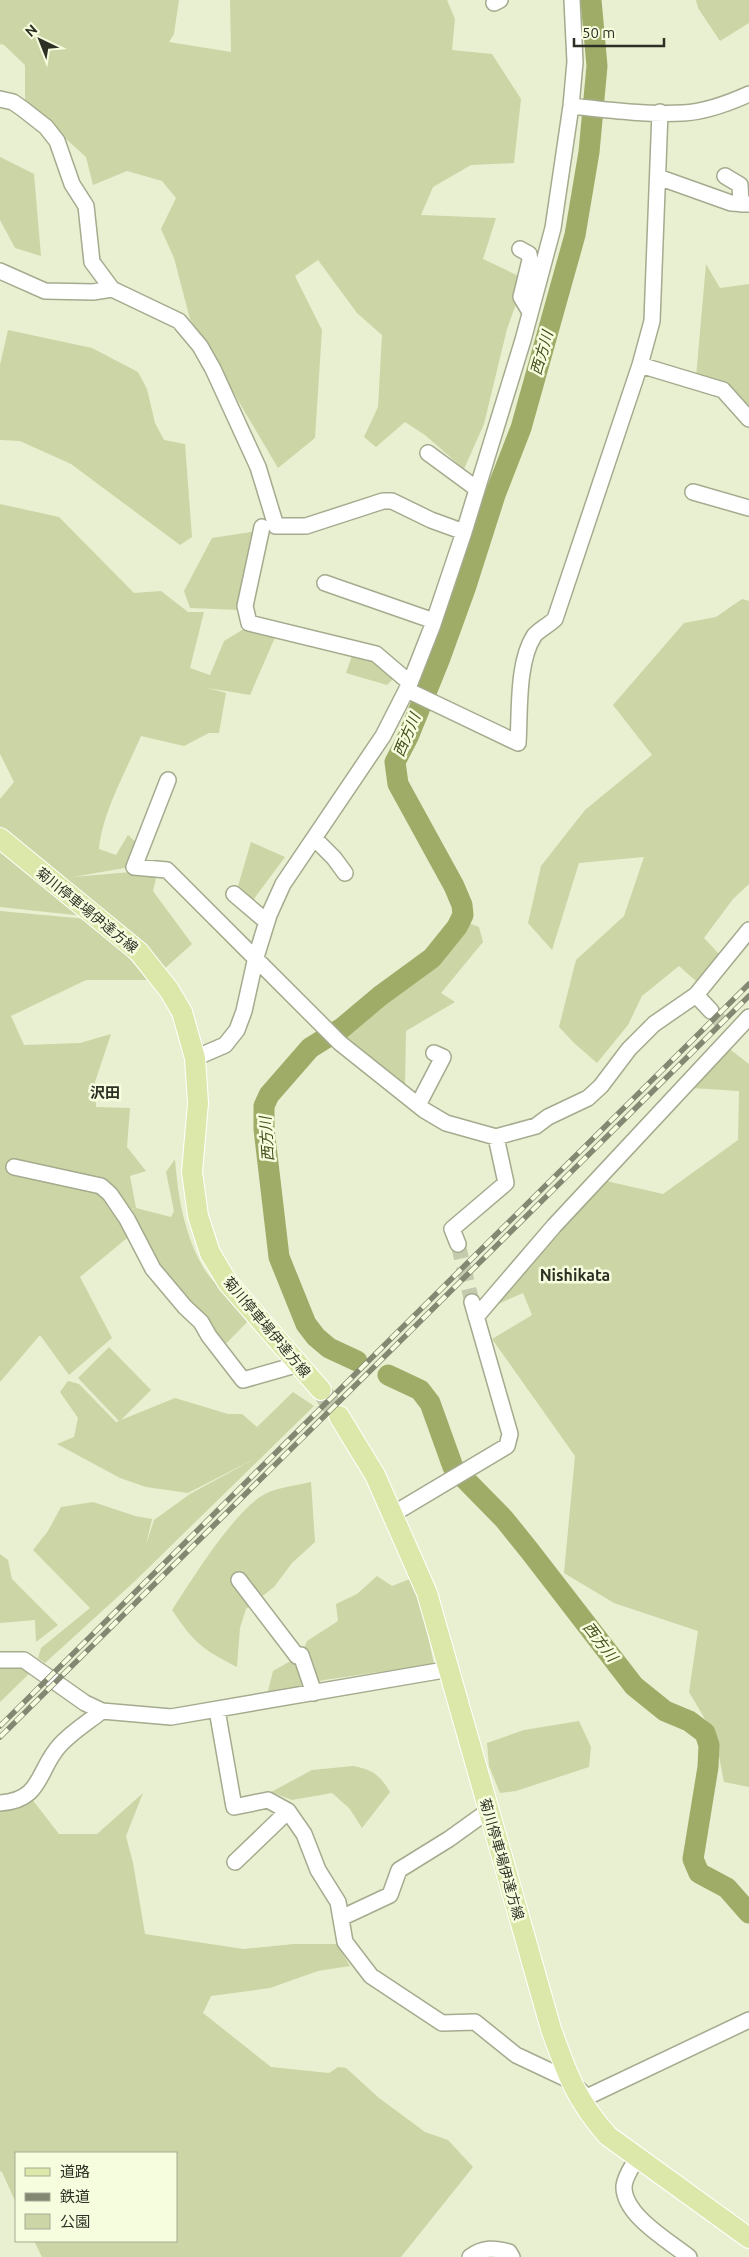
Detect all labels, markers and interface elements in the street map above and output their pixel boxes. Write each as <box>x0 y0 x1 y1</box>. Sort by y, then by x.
north arrow <box>15 15 65 65</box>
scale bar <box>574 15 664 47</box>
text: N <box>22 21 40 40</box>
text: 50 m <box>582 24 615 41</box>
water label: 西方川 <box>527 327 556 377</box>
water label: 西方川 <box>390 709 424 759</box>
street label: 菊川停車場伊達方線 <box>33 864 141 956</box>
district label: 沢田 <box>90 1084 120 1101</box>
water label: 西方川 <box>256 1114 277 1162</box>
district label: Nishikata <box>540 1266 610 1284</box>
street label: 菊川停車場伊達方線 <box>220 1274 314 1380</box>
water label: 西方川 <box>580 1619 622 1666</box>
street label: 菊川停車場伊達方線 <box>477 1796 527 1922</box>
legend <box>15 2152 178 2242</box>
text: 道路 <box>60 2163 90 2180</box>
text: 鉄道 <box>60 2188 90 2205</box>
text: 公園 <box>60 2213 90 2230</box>

